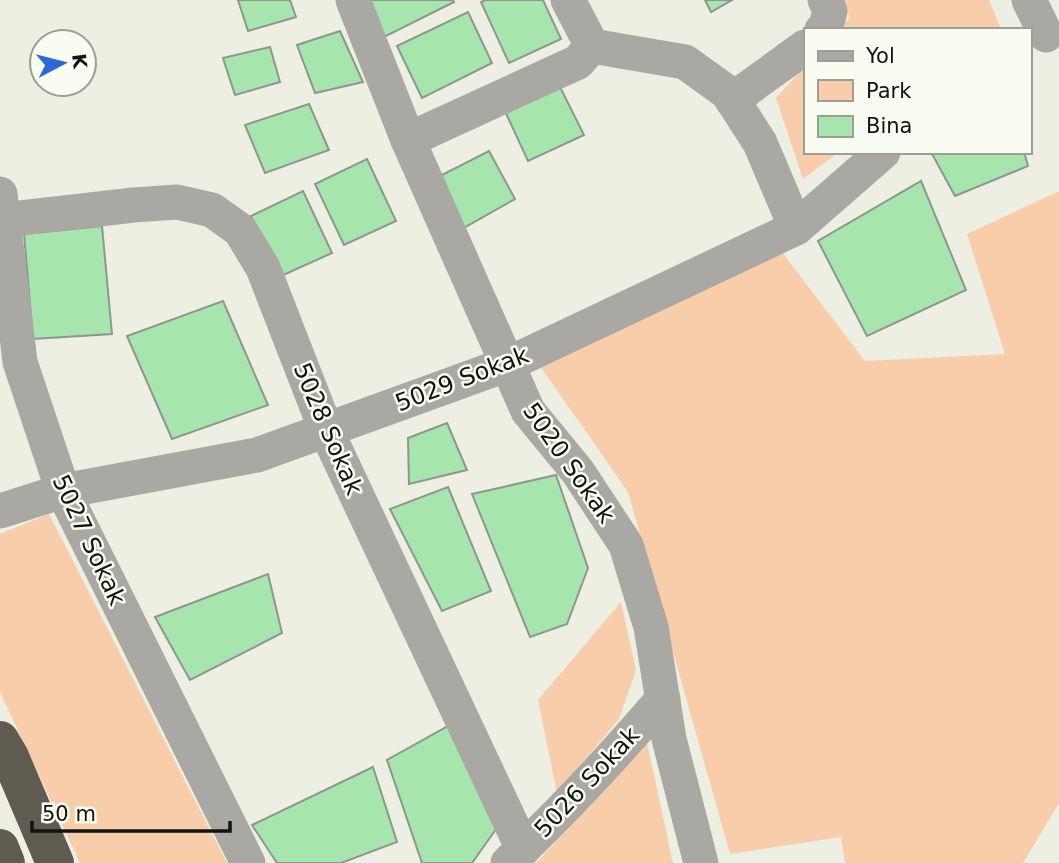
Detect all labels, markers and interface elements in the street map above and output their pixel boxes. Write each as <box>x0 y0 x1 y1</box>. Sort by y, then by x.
north arrow <box>28 28 98 98</box>
legend <box>804 28 1031 154</box>
text: Yol <box>865 44 895 68</box>
text: K <box>68 52 92 71</box>
text: Park <box>866 79 912 103</box>
text: Bina <box>866 114 912 138</box>
street label: 5029 Sokak <box>391 341 533 417</box>
street label: 5028 Sokak <box>288 359 368 499</box>
street label: 5020 Sokak <box>517 397 621 529</box>
street label: 5027 Sokak <box>47 470 131 610</box>
street label: 5026 Sokak <box>529 721 645 843</box>
scale bar <box>32 790 229 834</box>
text: 50 m <box>42 802 96 826</box>

